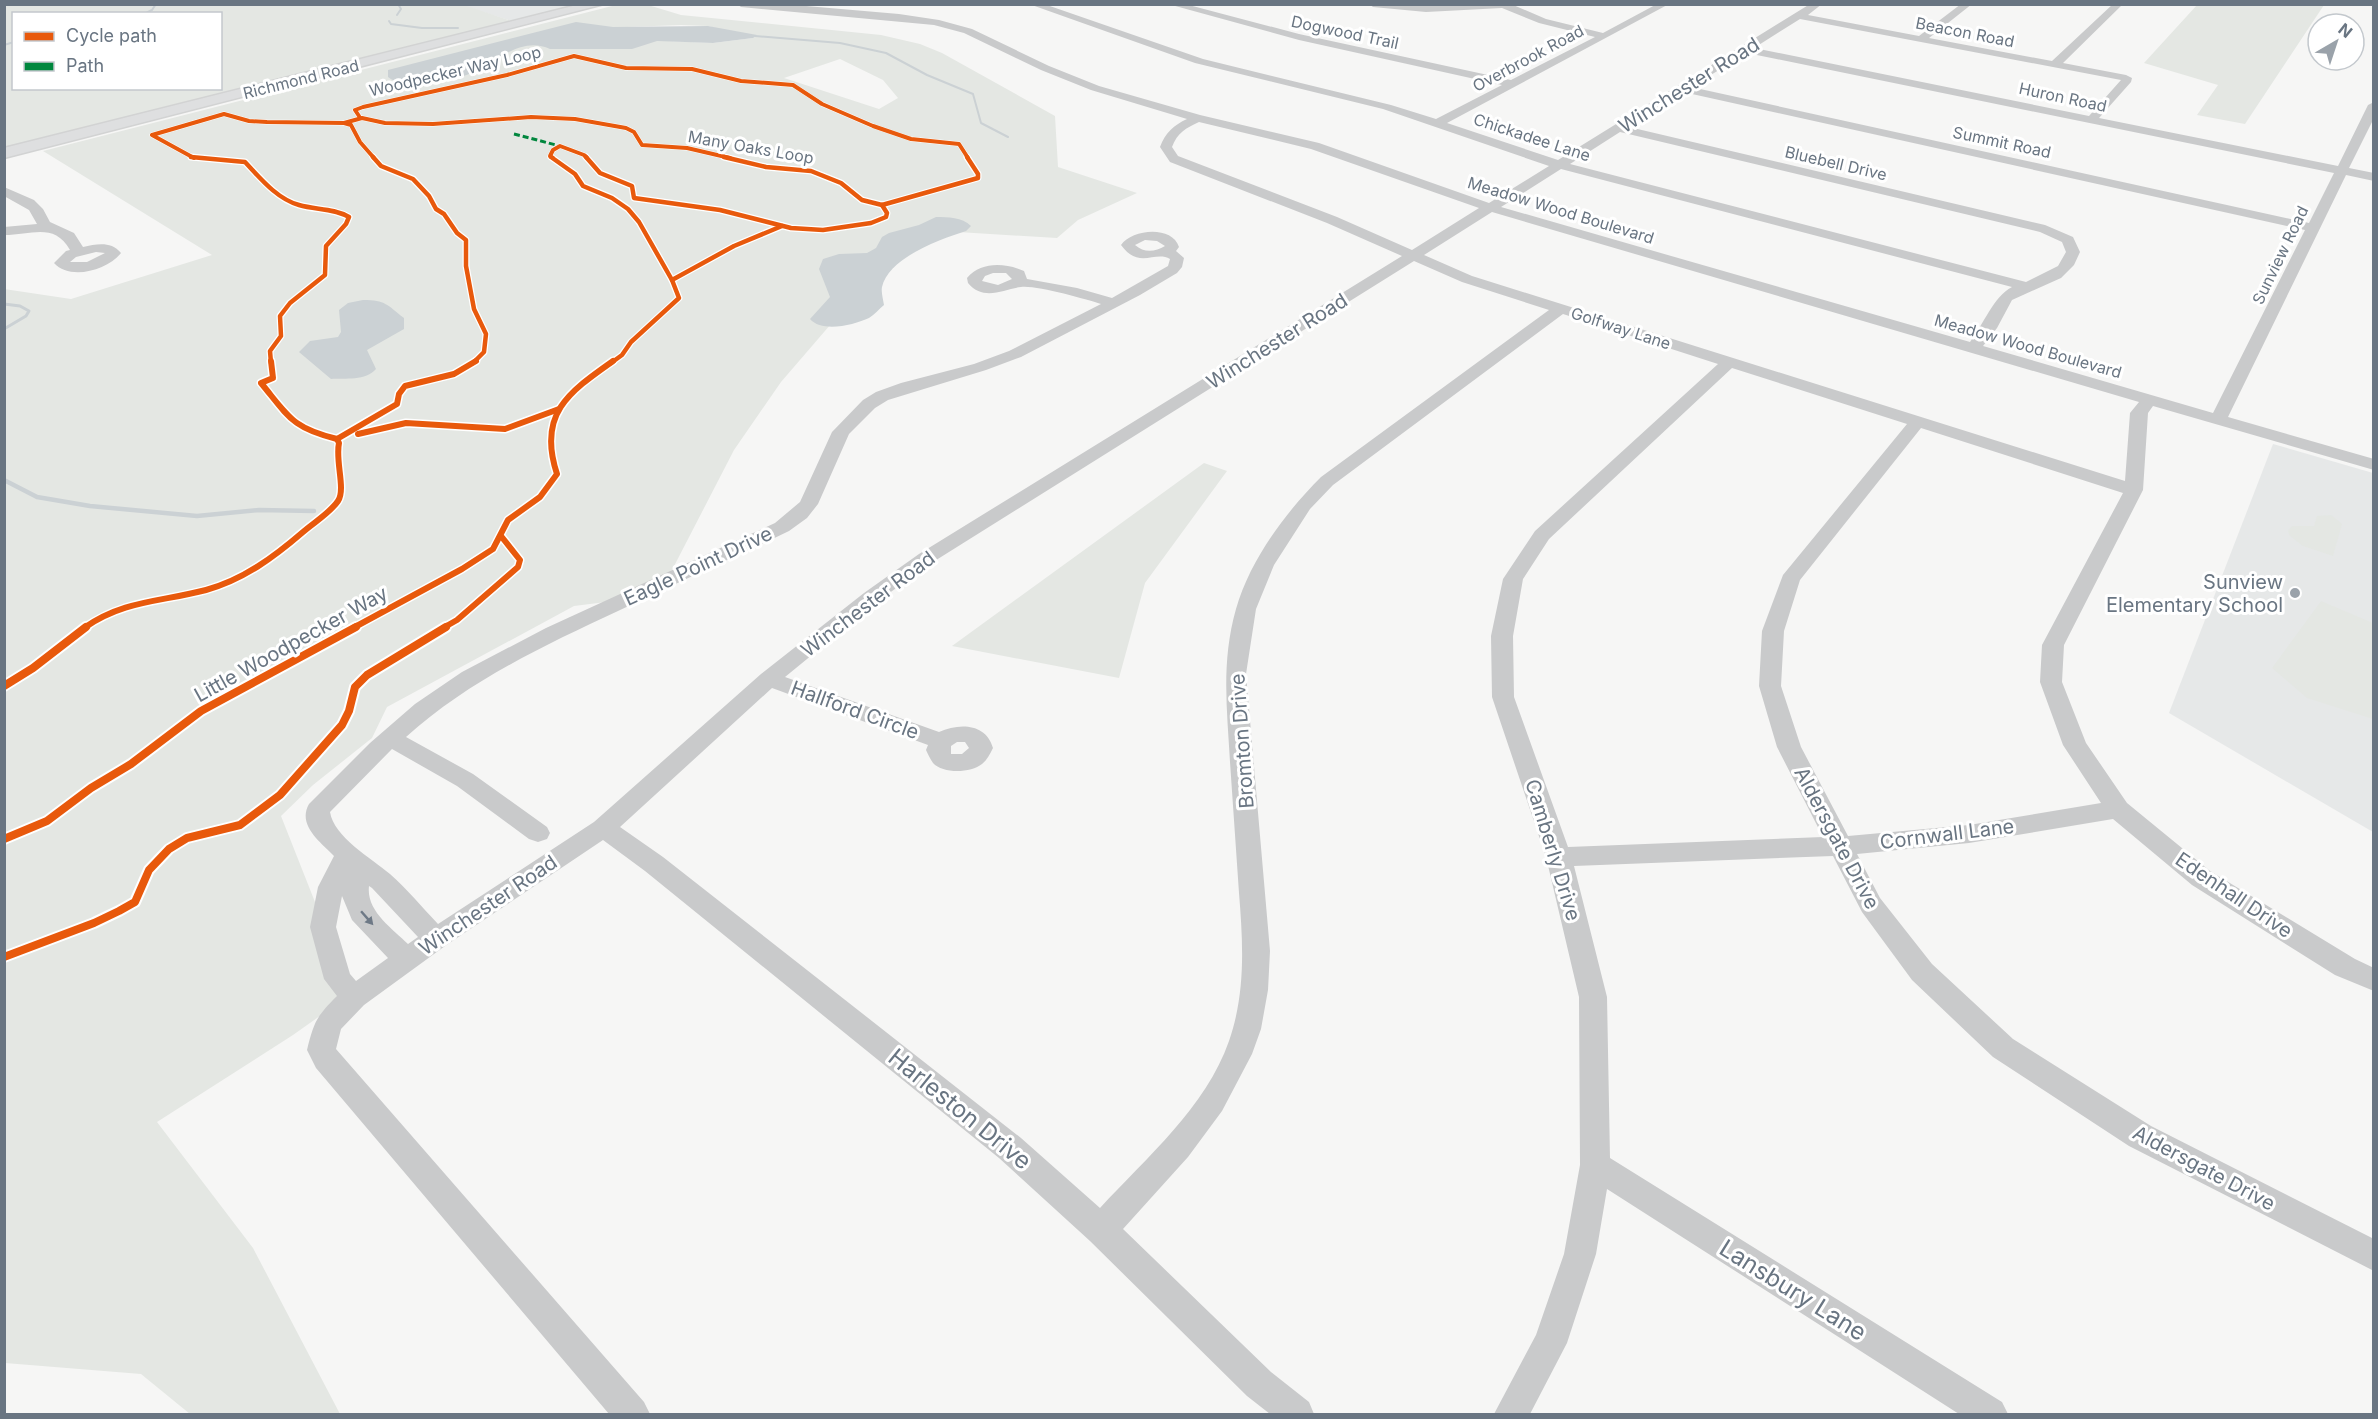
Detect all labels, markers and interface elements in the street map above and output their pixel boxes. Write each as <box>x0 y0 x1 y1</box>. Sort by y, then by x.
street label: Dogwood Trail <box>1289 11 1401 53</box>
legend <box>12 12 222 90</box>
north arrow <box>2306 12 2366 72</box>
street label: Beacon Road <box>1914 13 2016 51</box>
text: N <box>2334 19 2356 42</box>
street label: Overbrook Road <box>1469 20 1587 96</box>
text: Cycle path <box>66 25 157 46</box>
street label: Winchester Road <box>1614 32 1764 138</box>
street label: Woodpecker Way Loop <box>367 41 543 101</box>
text: Path <box>66 55 104 76</box>
street label: Richmond Road <box>241 55 361 103</box>
street label: Huron Road <box>2017 78 2109 116</box>
street label: Chickadee Lane <box>1471 109 1593 165</box>
street label: Summit Road <box>1951 122 2053 162</box>
street label: Many Oaks Loop <box>687 126 815 168</box>
street label: Bluebell Drive <box>1783 142 1889 184</box>
street label: Meadow Wood Boulevard <box>1465 172 1657 248</box>
street label: Sunview Road <box>2248 203 2312 307</box>
street label: Winchester Road <box>1202 288 1352 394</box>
street label: Golfway Lane <box>1569 302 1673 354</box>
street label: Meadow Wood Boulevard <box>1932 310 2124 382</box>
street label: Eagle Point Drive <box>620 521 776 611</box>
street label: Winchester Road <box>796 546 940 662</box>
place label: Sunview Elementary School <box>2106 570 2283 617</box>
street label: Little Woodpecker Way <box>190 581 392 707</box>
marker: Sunview Elementary School <box>2288 586 2302 600</box>
street label: Bromton Drive <box>1225 673 1259 809</box>
street label: Hallford Circle <box>788 676 922 744</box>
street label: Aldersgate Drive <box>1789 763 1885 913</box>
street label: Camberly Drive <box>1520 776 1586 924</box>
street label: Cornwall Lane <box>1878 814 2016 854</box>
street label: Edenhall Drive <box>2171 847 2297 943</box>
street label: Winchester Road <box>414 850 562 960</box>
one-way arrow <box>360 911 374 926</box>
street label: Harleston Drive <box>883 1042 1037 1176</box>
street label: Aldersgate Drive <box>2129 1120 2279 1216</box>
street label: Lansbury Lane <box>1714 1233 1872 1347</box>

